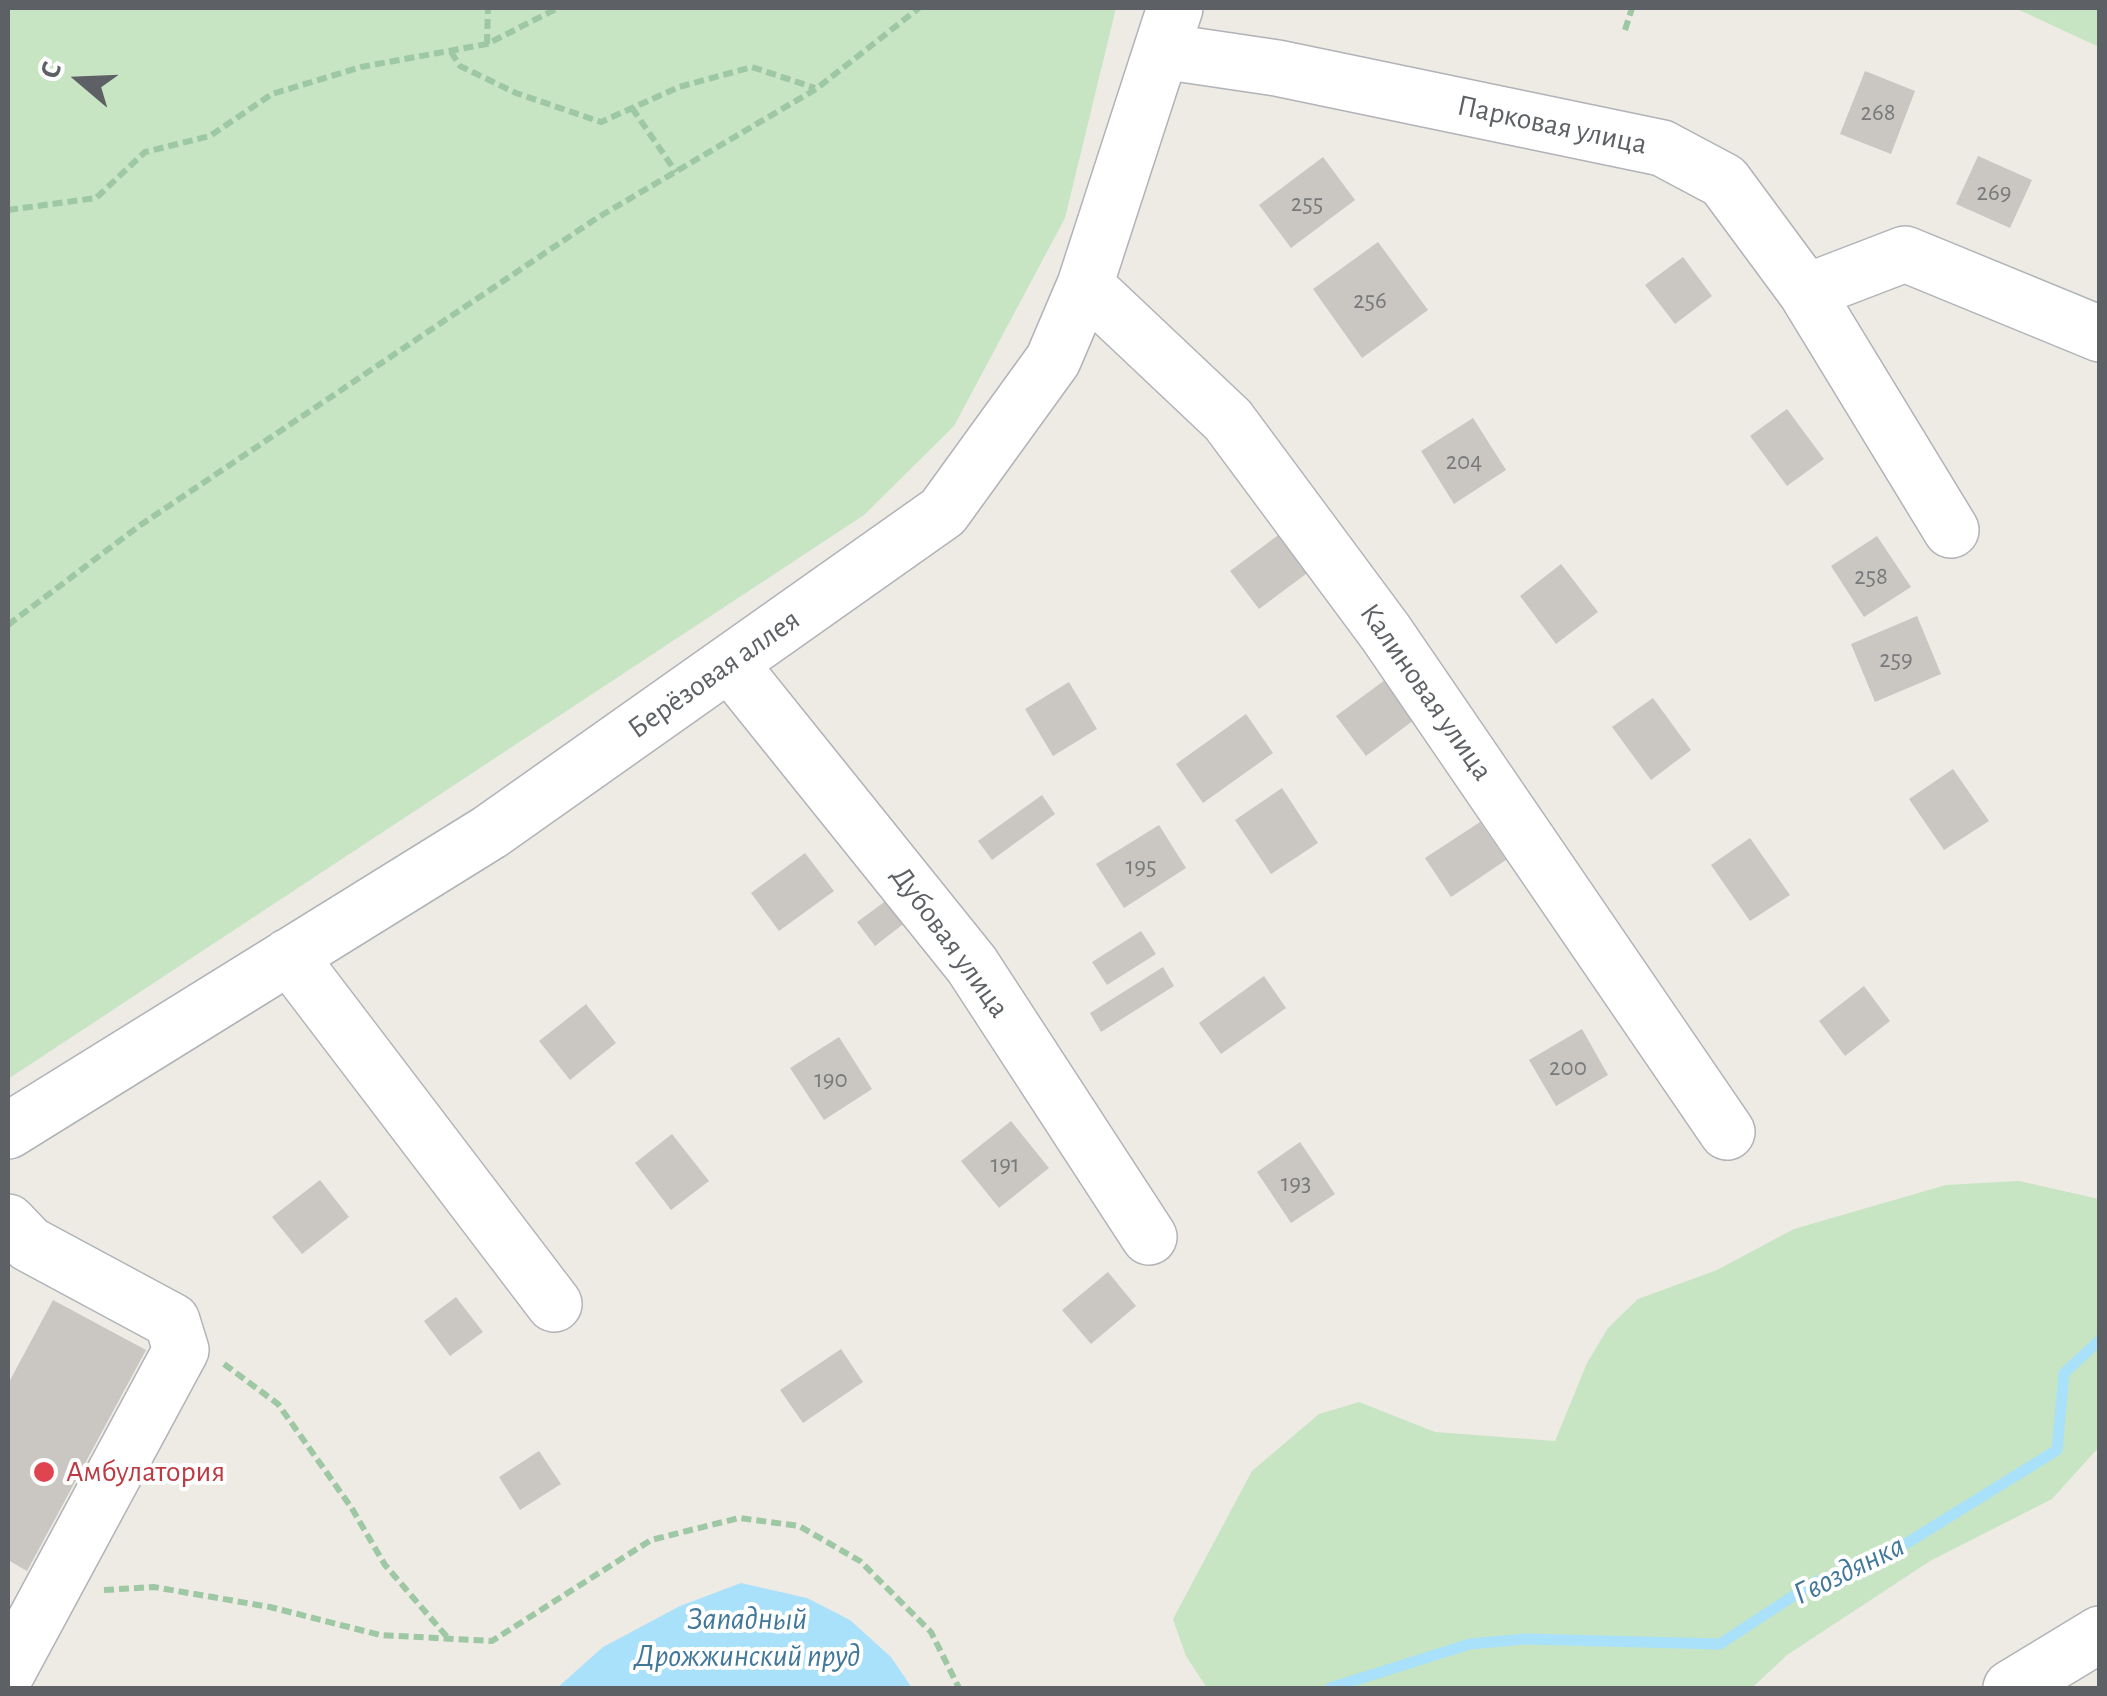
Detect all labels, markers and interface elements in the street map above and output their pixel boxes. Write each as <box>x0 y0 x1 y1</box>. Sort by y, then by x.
north arrow <box>30 30 130 130</box>
text: С <box>36 58 67 82</box>
street label: Парковая улица <box>1454 87 1650 163</box>
house number: 268 <box>1861 97 1895 127</box>
house number: 269 <box>1977 177 2011 207</box>
house number: 255 <box>1291 188 1323 218</box>
house number: 256 <box>1353 285 1387 315</box>
house number: 204 <box>1446 446 1482 476</box>
house number: 258 <box>1854 561 1888 591</box>
street label: Калиновая улица <box>1352 596 1500 788</box>
street label: Берёзовая аллея <box>621 601 807 747</box>
house number: 259 <box>1879 644 1913 674</box>
house number: 195 <box>1126 851 1156 881</box>
street label: Дубовая улица <box>883 859 1017 1025</box>
house number: 200 <box>1549 1052 1587 1082</box>
house number: 190 <box>814 1064 848 1094</box>
house number: 191 <box>991 1149 1019 1179</box>
house number: 193 <box>1281 1168 1311 1198</box>
place label: Амбулатория <box>66 1454 225 1490</box>
marker: Амбулатория <box>31 1459 57 1485</box>
water label: Гвоздянка <box>1787 1527 1911 1613</box>
water label: Западный Дрожжинский пруд <box>634 1600 860 1675</box>

